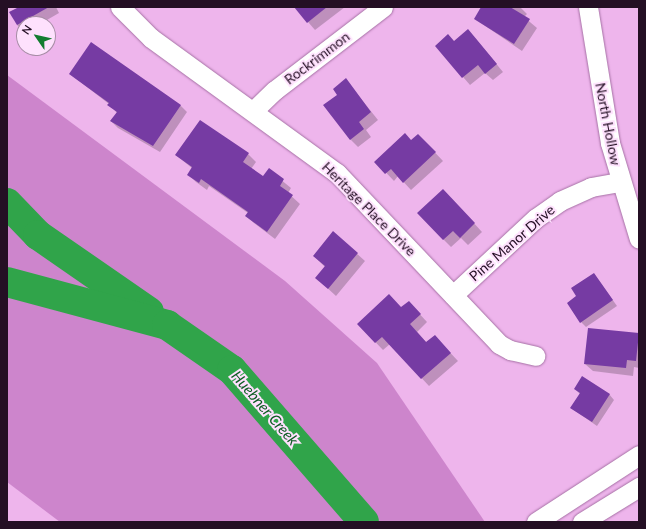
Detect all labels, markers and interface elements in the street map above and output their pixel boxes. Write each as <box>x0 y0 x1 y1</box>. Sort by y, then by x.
north arrow <box>16 16 56 56</box>
text: N <box>19 22 34 37</box>
street label: Rockrimmon <box>281 28 353 88</box>
street label: North Hollow <box>592 81 624 167</box>
street label: Heritage Place Drive <box>319 159 419 259</box>
street label: Pine Manor Drive <box>466 201 558 285</box>
water label: Huebner Creek <box>228 367 302 449</box>

